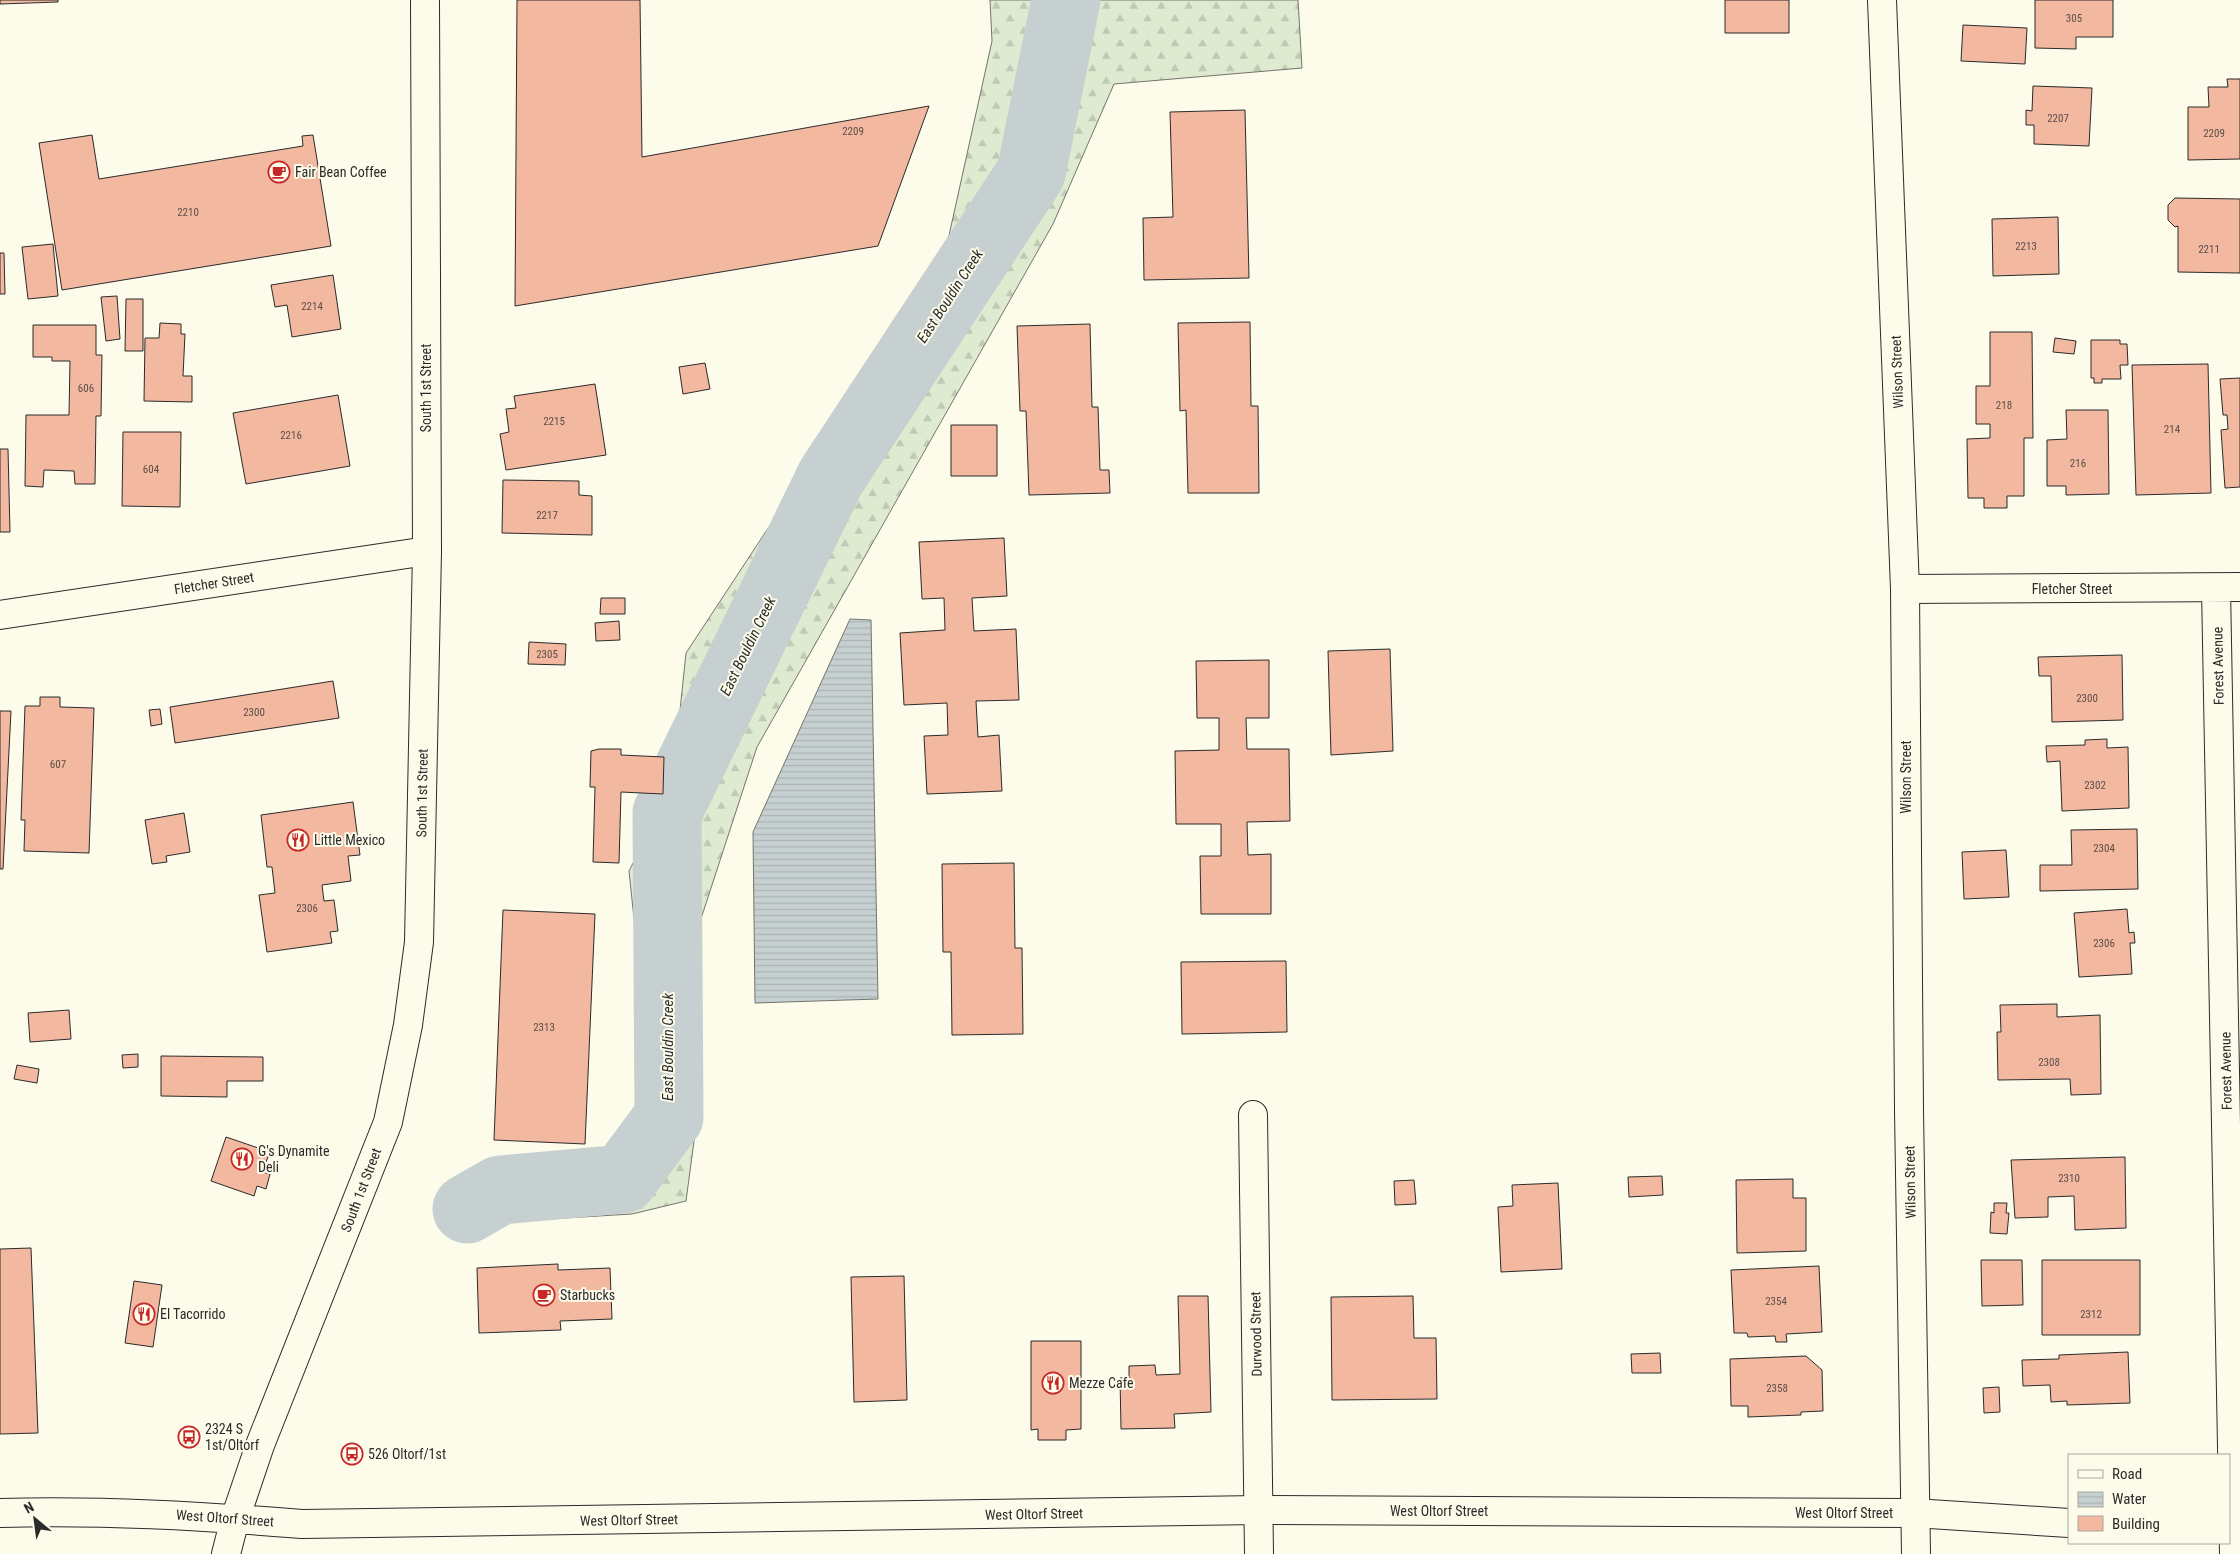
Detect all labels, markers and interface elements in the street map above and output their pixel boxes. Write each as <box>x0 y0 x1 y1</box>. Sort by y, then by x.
house number: 305 <box>2066 12 2082 25</box>
house number: 2207 <box>2047 112 2069 125</box>
house number: 2209 <box>842 125 864 138</box>
house number: 2209 <box>2203 127 2225 140</box>
cafe icon: Fair Bean Coffee <box>267 160 291 184</box>
place label: Fair Bean Coffee <box>295 164 387 180</box>
house number: 2210 <box>177 206 199 219</box>
house number: 2213 <box>2015 240 2037 253</box>
house number: 2211 <box>2198 243 2220 256</box>
water label: East Bouldin Creek <box>913 245 987 346</box>
house number: 2214 <box>301 300 323 313</box>
street label: Wilson Street <box>1888 335 1906 409</box>
street label: South 1st Street <box>418 344 434 432</box>
house number: 606 <box>78 382 94 395</box>
house number: 218 <box>1996 399 2012 412</box>
house number: 2215 <box>543 415 565 428</box>
house number: 214 <box>2164 423 2181 436</box>
house number: 2216 <box>280 429 302 442</box>
house number: 216 <box>2070 457 2086 470</box>
house number: 604 <box>143 463 160 476</box>
house number: 2217 <box>536 509 558 522</box>
street label: Fletcher Street <box>173 569 255 597</box>
street label: Fletcher Street <box>2032 581 2112 597</box>
water label: East Bouldin Creek <box>716 593 780 698</box>
street label: Forest Avenue <box>2209 626 2227 705</box>
house number: 2305 <box>536 648 558 661</box>
house number: 2300 <box>2076 692 2098 705</box>
house number: 2300 <box>243 706 265 719</box>
street label: Wilson Street <box>1898 740 1914 814</box>
street label: South 1st Street <box>413 749 431 837</box>
house number: 607 <box>50 758 66 771</box>
house number: 2302 <box>2084 779 2106 792</box>
restaurant icon: Little Mexico <box>286 828 310 852</box>
place label: Little Mexico <box>314 832 385 848</box>
house number: 2304 <box>2093 842 2115 855</box>
house number: 2306 <box>296 902 318 915</box>
house number: 2306 <box>2093 937 2115 950</box>
water label: East Bouldin Creek <box>659 993 677 1101</box>
house number: 2313 <box>533 1021 555 1034</box>
street label: Forest Avenue <box>2217 1031 2235 1110</box>
house number: 2308 <box>2038 1056 2060 1069</box>
place label: G's Dynamite Deli <box>258 1143 330 1175</box>
street label: Wilson Street <box>1901 1145 1919 1219</box>
street label: South 1st Street <box>338 1146 384 1234</box>
restaurant icon: G's Dynamite Deli <box>230 1147 254 1171</box>
house number: 2310 <box>2058 1172 2080 1185</box>
cafe icon: Starbucks <box>532 1283 556 1307</box>
place label: Starbucks <box>560 1287 615 1303</box>
street label: Durwood Street <box>1247 1291 1265 1377</box>
house number: 2354 <box>1765 1295 1787 1308</box>
restaurant icon: El Tacorrido <box>132 1302 156 1326</box>
place label: El Tacorrido <box>160 1306 226 1322</box>
house number: 2312 <box>2080 1308 2102 1321</box>
restaurant icon: Mezze Cafe <box>1041 1371 1065 1395</box>
place label: Mezze Cafe <box>1069 1375 1134 1391</box>
house number: 2358 <box>1766 1382 1788 1395</box>
place label: 2324 S 1st/Oltorf <box>205 1421 260 1453</box>
bus stop icon: 2324 S 1st/Oltorf <box>177 1425 201 1449</box>
bus stop icon: 526 Oltorf/1st <box>340 1442 364 1466</box>
place label: 526 Oltorf/1st <box>368 1446 446 1462</box>
legend <box>2068 1454 2230 1544</box>
text: Road <box>2112 1465 2142 1483</box>
text: Water <box>2112 1490 2147 1508</box>
north arrow <box>10 1494 60 1544</box>
text: N <box>21 1499 36 1517</box>
street label: West Oltorf Street <box>1390 1503 1488 1519</box>
street label: West Oltorf Street <box>985 1505 1083 1523</box>
street label: West Oltorf Street <box>1795 1505 1893 1521</box>
street label: West Oltorf Street <box>175 1507 275 1529</box>
street label: West Oltorf Street <box>580 1511 678 1529</box>
text: Building <box>2112 1515 2160 1533</box>

